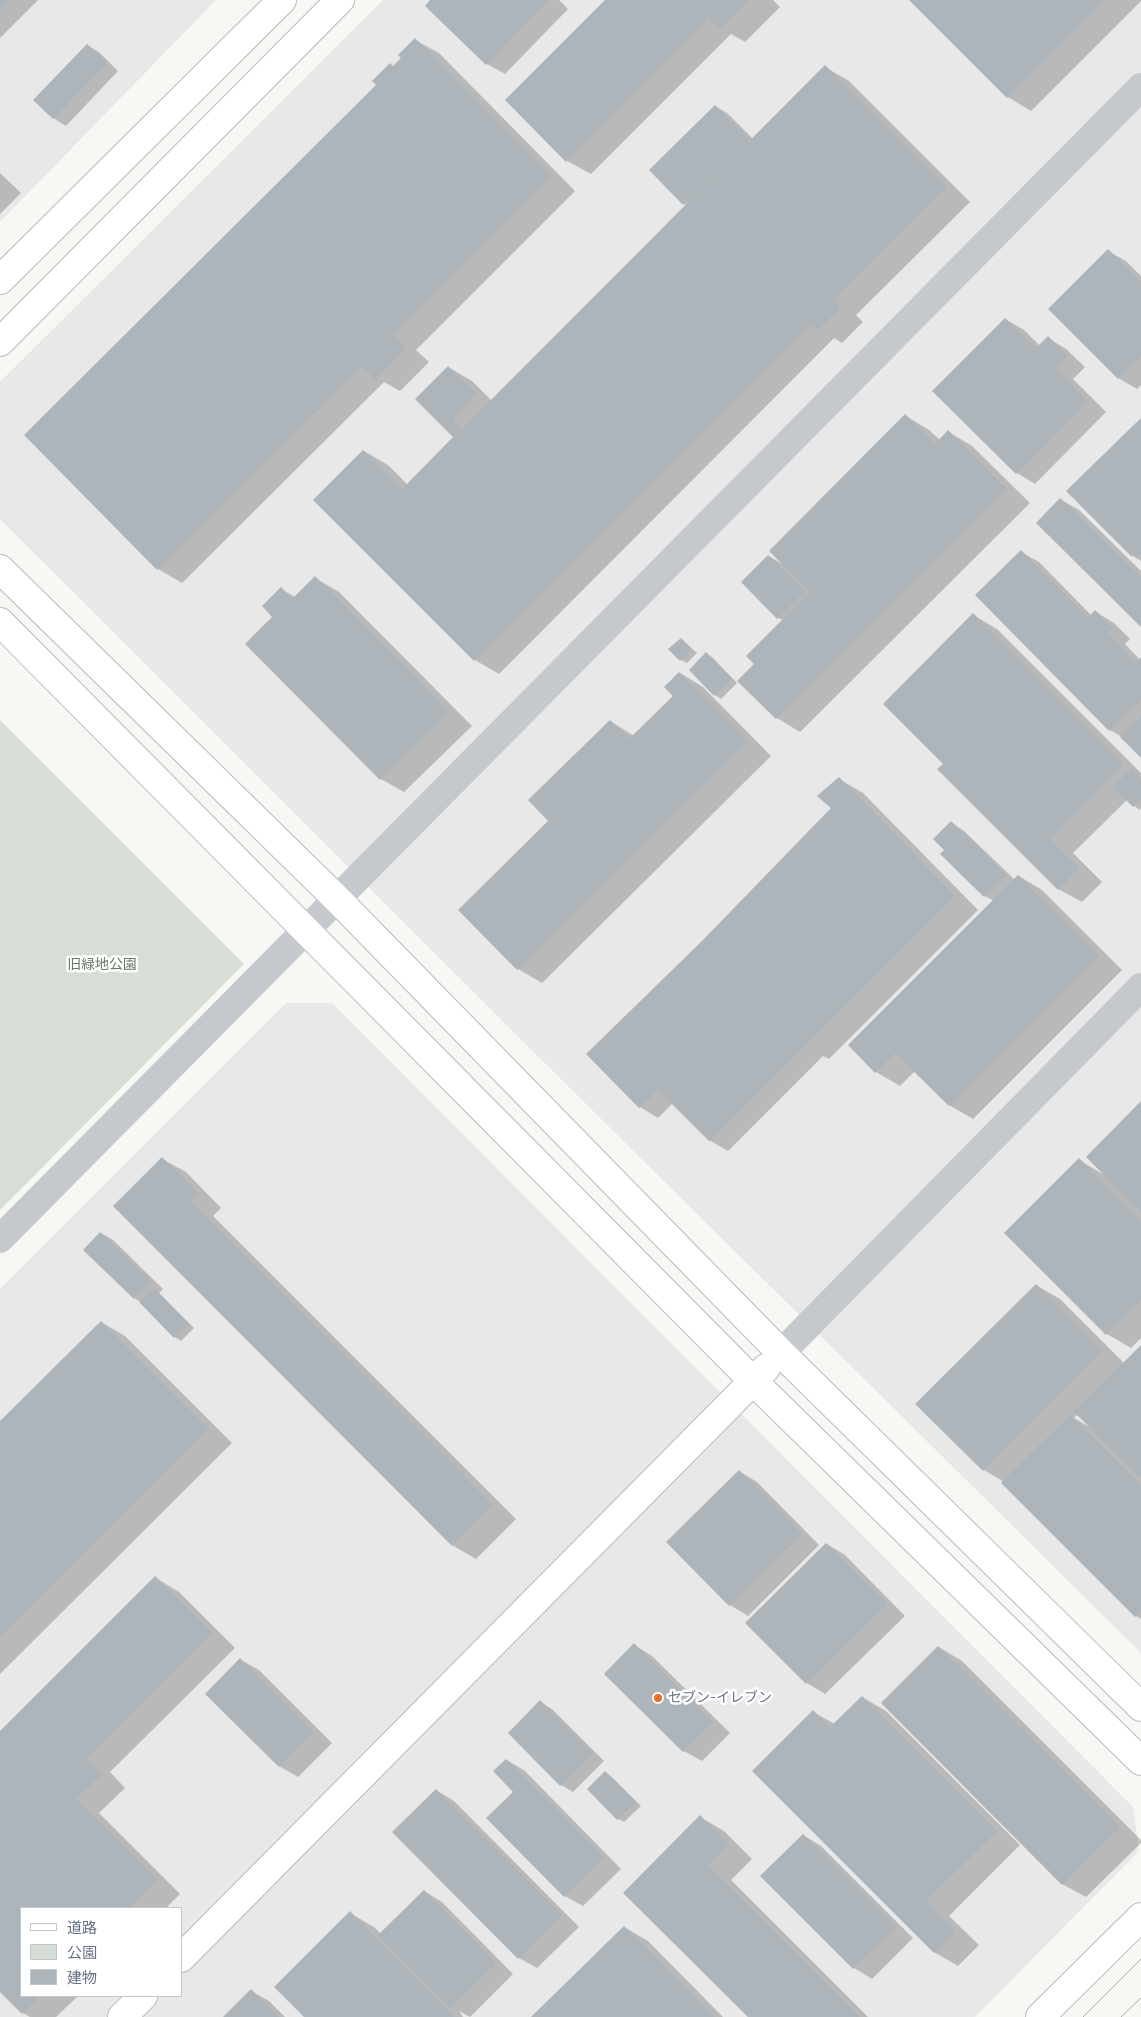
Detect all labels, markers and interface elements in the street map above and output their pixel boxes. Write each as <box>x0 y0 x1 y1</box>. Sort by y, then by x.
park label: 旧緑地公園 <box>67 957 137 973</box>
place label: セブン-イレブン <box>668 1690 772 1706</box>
marker: セブン-イレブン <box>652 1692 664 1704</box>
legend <box>20 1907 182 1997</box>
text: 道路 <box>67 1917 97 1938</box>
text: 公園 <box>67 1942 97 1963</box>
text: 建物 <box>67 1967 97 1988</box>

